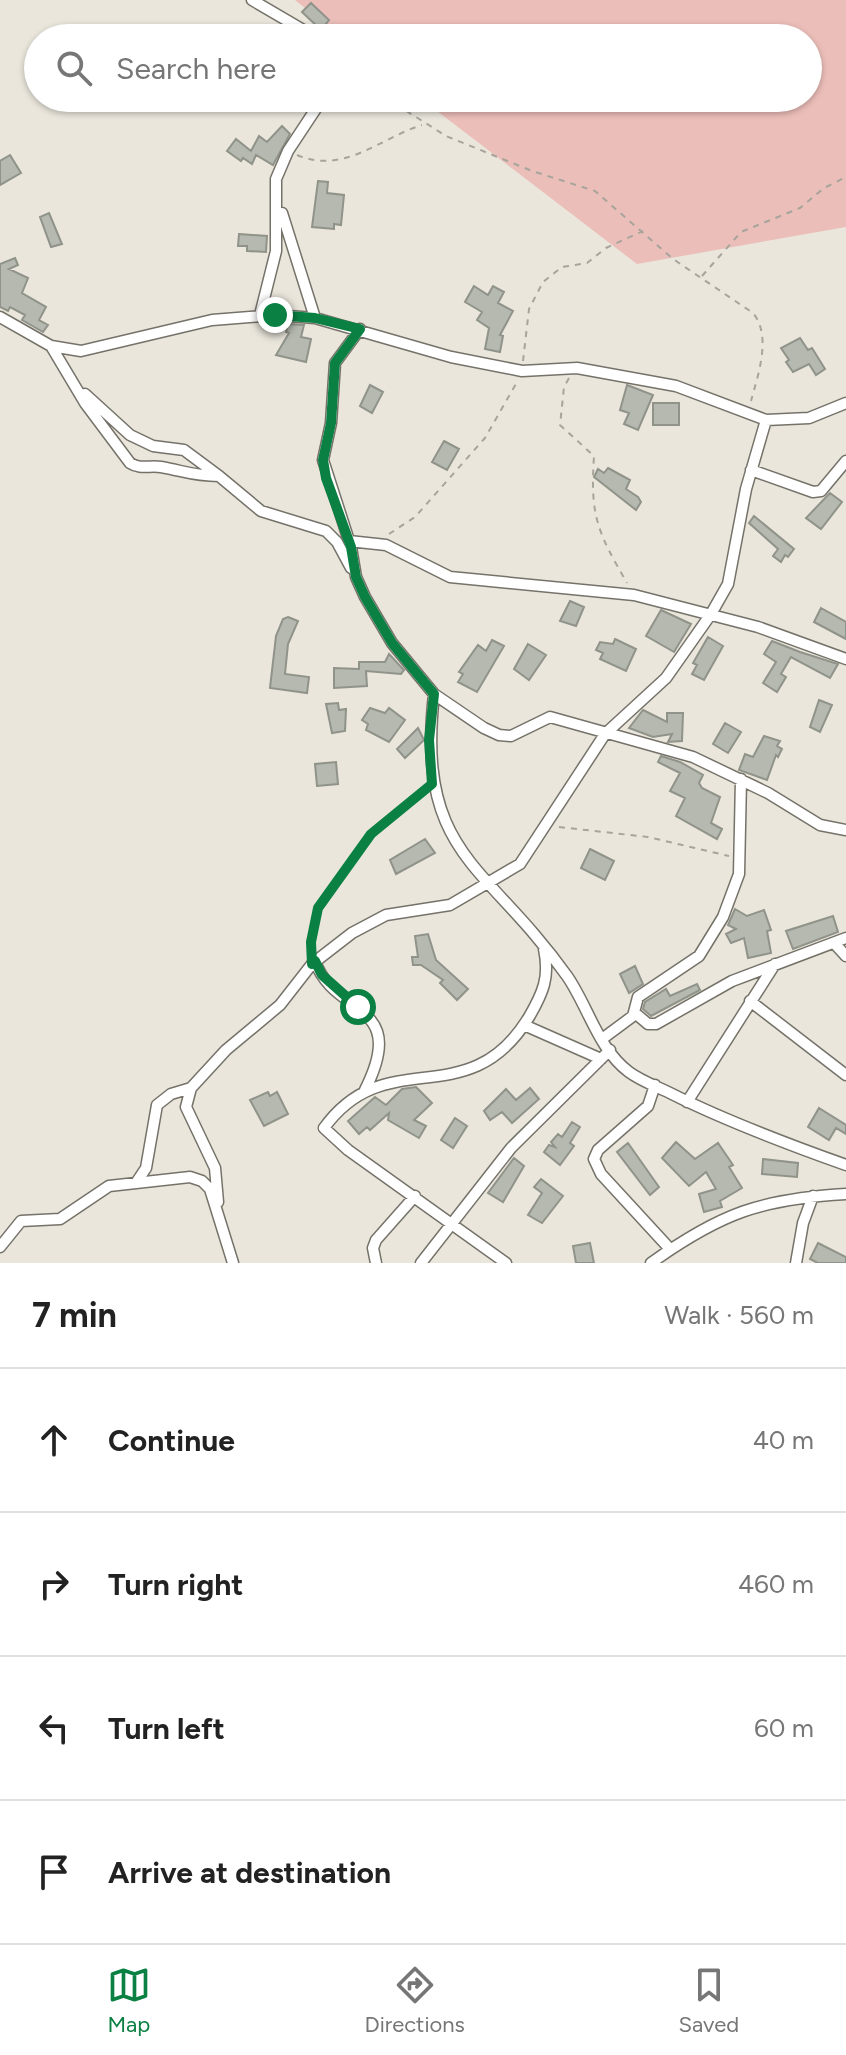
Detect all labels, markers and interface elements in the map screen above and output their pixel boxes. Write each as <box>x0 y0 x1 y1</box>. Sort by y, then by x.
search box <box>24 24 822 112</box>
icon: search <box>52 46 96 90</box>
text: Search here <box>116 50 276 87</box>
route end <box>257 297 293 333</box>
route start <box>340 989 376 1025</box>
text: 7 min <box>32 1295 117 1336</box>
text: Walk · 560 m <box>664 1299 814 1331</box>
icon: ahead <box>32 1418 76 1462</box>
text: Continue <box>108 1422 235 1459</box>
text: 40 m <box>753 1424 814 1456</box>
icon: right <box>32 1562 76 1606</box>
text: Turn right <box>108 1566 243 1603</box>
text: 460 m <box>738 1568 814 1600</box>
icon: left <box>32 1706 76 1750</box>
text: Turn left <box>108 1710 225 1747</box>
text: 60 m <box>754 1712 814 1744</box>
icon: arrive <box>32 1850 76 1894</box>
text: Arrive at destination <box>108 1854 391 1891</box>
tab: Map <box>107 1963 151 2038</box>
tab: Directions <box>365 1963 465 2038</box>
tab: Saved <box>678 1963 739 2038</box>

